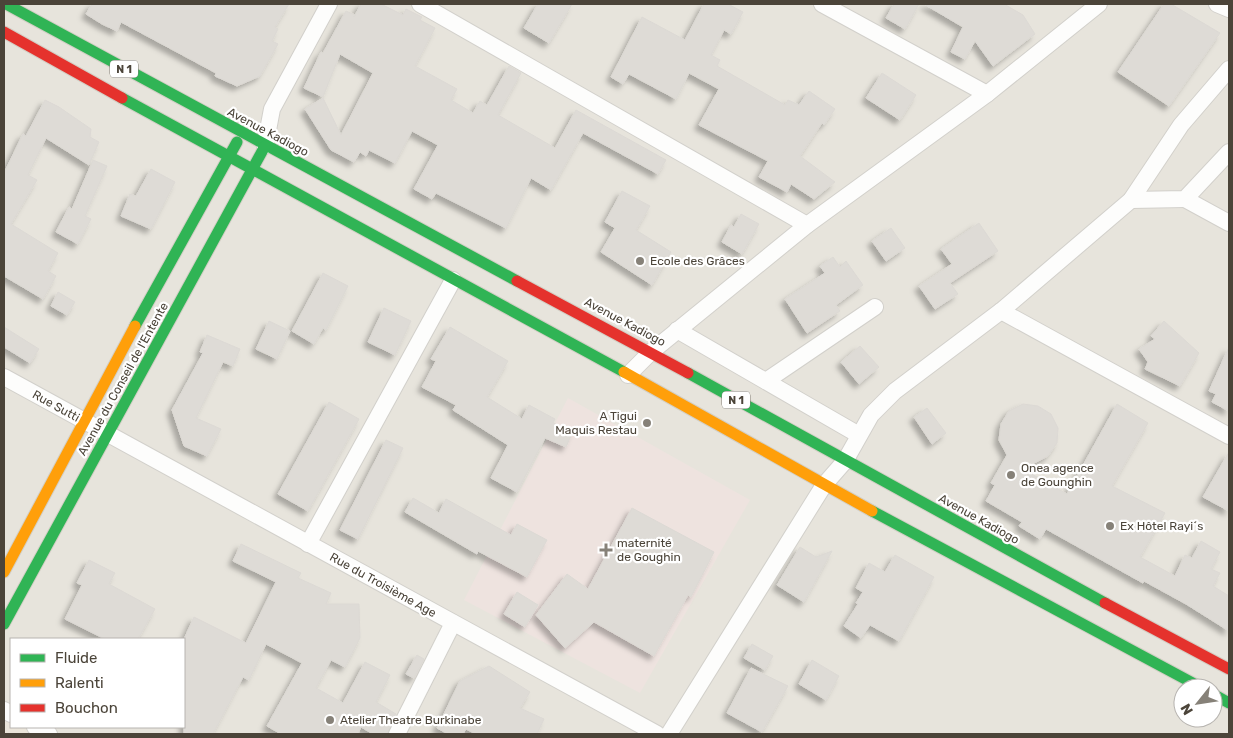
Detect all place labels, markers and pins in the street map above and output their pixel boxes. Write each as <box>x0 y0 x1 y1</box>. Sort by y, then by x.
place label: Ecole des Grâces <box>650 254 745 268</box>
marker: Ecole des Grâces <box>634 255 646 267</box>
place label: A Tigui Maquis Restau <box>555 409 637 437</box>
marker: A Tigui Maquis Restau <box>641 417 653 429</box>
place label: Onea agence de Gounghin <box>1021 461 1094 489</box>
marker: Onea agence de Gounghin <box>1005 469 1017 481</box>
place label: Ex Hôtel Rayi´s <box>1120 519 1203 533</box>
marker: Ex Hôtel Rayi´s <box>1104 520 1116 532</box>
place label: maternité de Goughin <box>617 536 681 564</box>
marker: maternité de Goughin <box>599 543 613 557</box>
place label: Atelier Theatre Burkinabe <box>340 713 482 727</box>
marker: Atelier Theatre Burkinabe <box>324 714 336 726</box>

